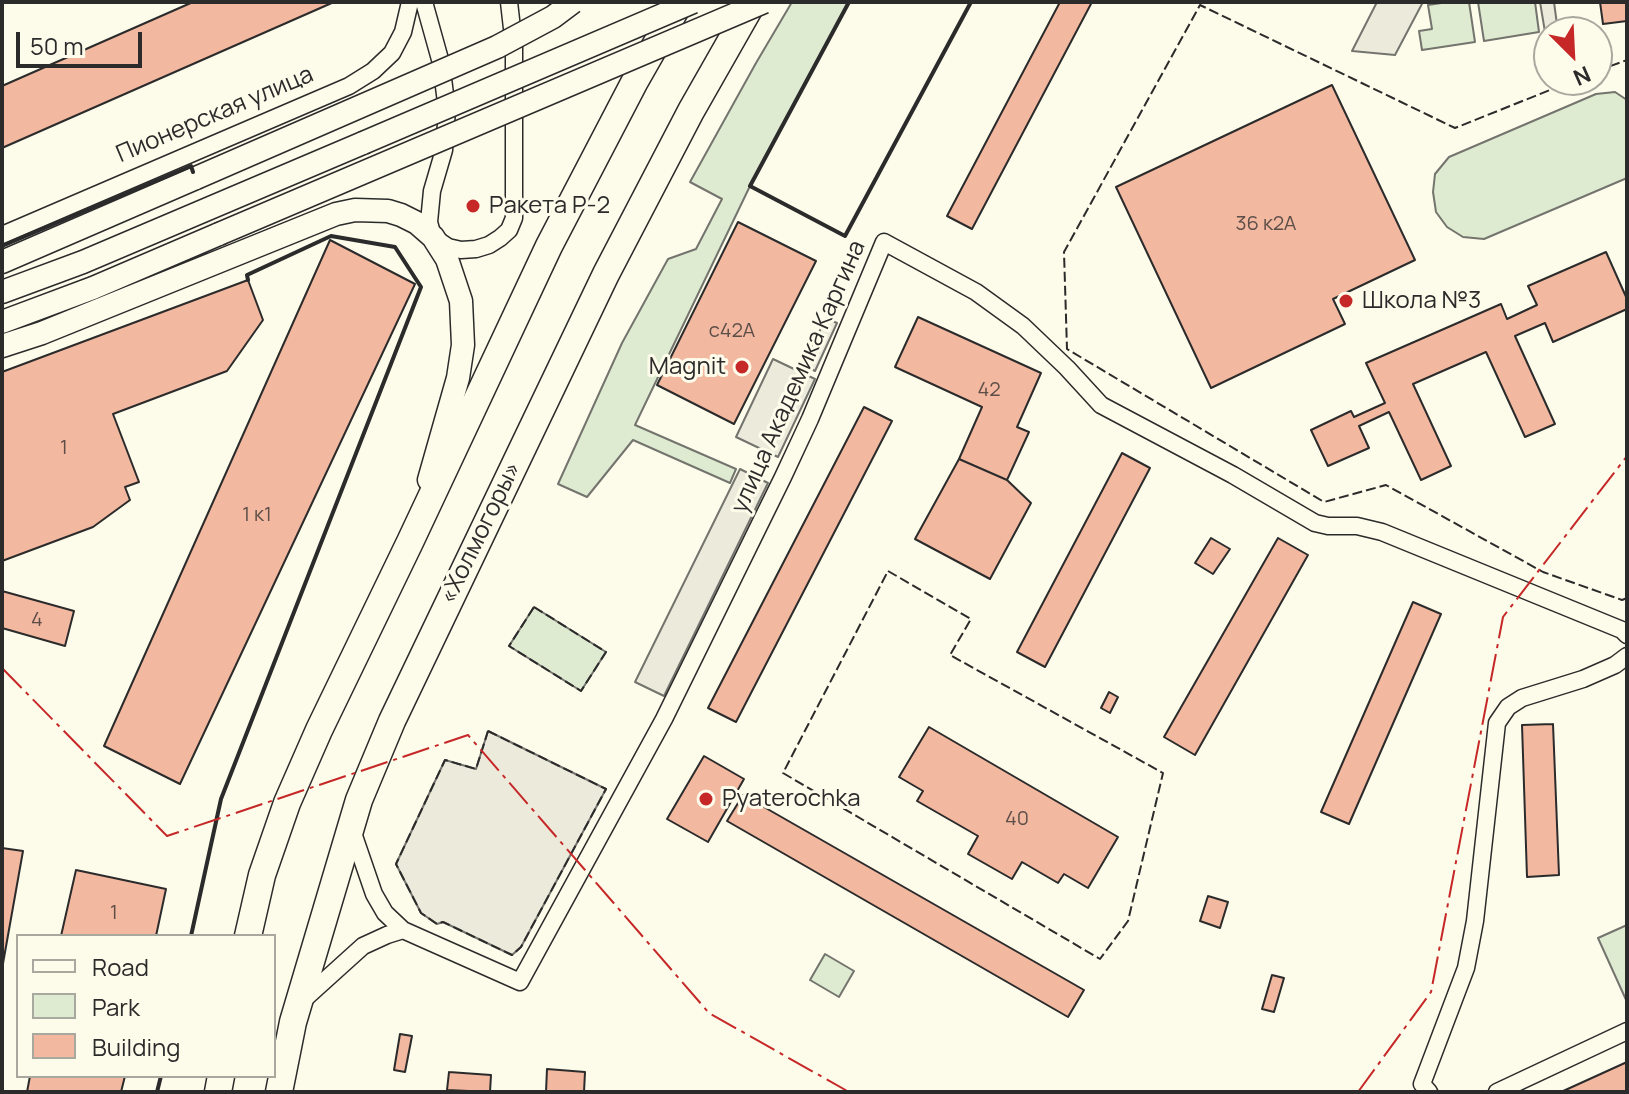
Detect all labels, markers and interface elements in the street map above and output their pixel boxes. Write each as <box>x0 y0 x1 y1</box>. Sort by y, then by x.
scale bar <box>20 16 146 66</box>
north arrow <box>1533 16 1613 96</box>
text: 50 m <box>30 29 84 62</box>
text: N <box>1569 59 1595 93</box>
street label: Пионерская улица <box>112 60 318 170</box>
place label: Ракета Р-2 <box>489 192 610 220</box>
marker: Ракета Р-2 <box>464 197 482 215</box>
house number: 36 к2А <box>1235 212 1297 236</box>
street label: улица Академика Каргина <box>726 236 872 518</box>
place label: Школа №3 <box>1362 287 1481 315</box>
marker: Школа №3 <box>1337 292 1355 310</box>
house number: с42А <box>709 319 755 343</box>
place label: Magnit <box>649 353 726 381</box>
marker: Magnit <box>733 358 751 376</box>
house number: 42 <box>977 378 1001 402</box>
house number: 1 <box>60 436 68 460</box>
street label: «Холмогоры» <box>434 457 528 609</box>
house number: 1 к1 <box>242 503 272 527</box>
house number: 4 <box>31 608 43 632</box>
place label: Pyaterochka <box>722 785 861 813</box>
marker: Pyaterochka <box>697 790 715 808</box>
house number: 40 <box>1005 807 1029 831</box>
house number: 1 <box>110 901 118 925</box>
legend <box>16 934 276 1078</box>
text: Road <box>92 950 149 983</box>
text: Park <box>92 990 140 1023</box>
text: Building <box>92 1030 180 1063</box>

